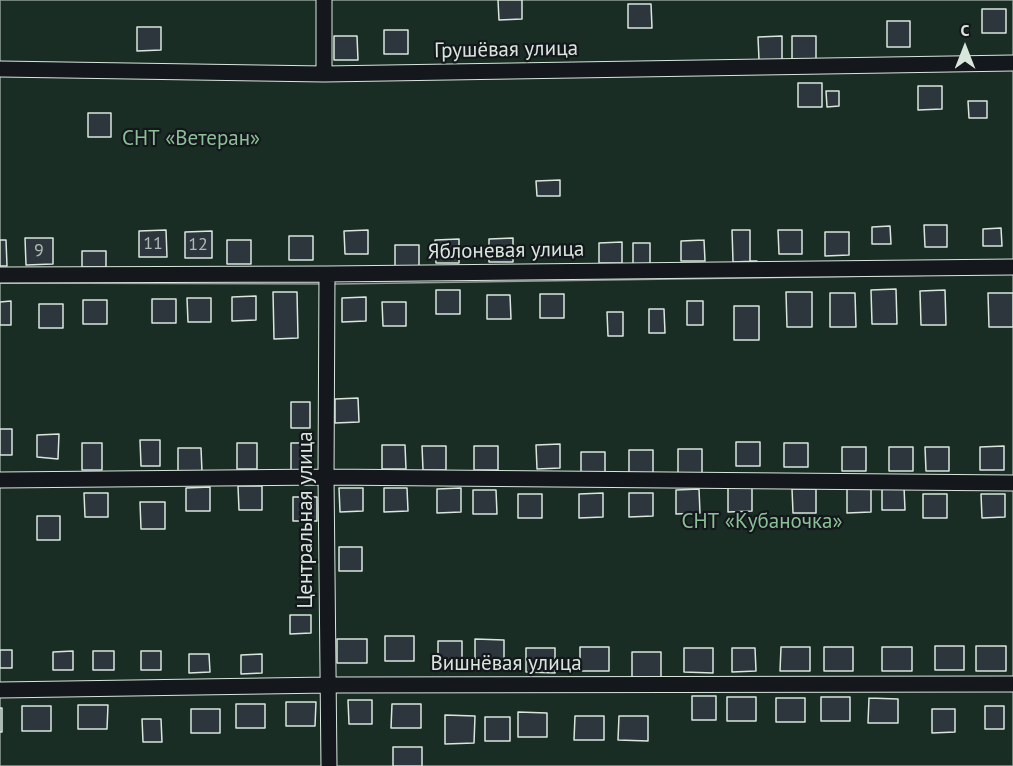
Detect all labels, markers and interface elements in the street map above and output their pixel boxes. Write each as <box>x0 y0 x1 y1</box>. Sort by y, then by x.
north arrow <box>935 18 995 78</box>
text: С <box>961 20 969 40</box>
street label: Грушёвая улица <box>434 36 578 64</box>
park label: СНТ «Ветеран» <box>122 126 260 152</box>
house number: 11 <box>143 233 163 255</box>
house number: 12 <box>188 234 208 256</box>
street label: Яблоневая улица <box>427 237 585 265</box>
house number: 9 <box>34 240 44 262</box>
street label: Центральная улица <box>293 431 319 609</box>
park label: СНТ «Кубаночка» <box>681 509 843 535</box>
street label: Вишнёвая улица <box>430 651 582 677</box>

